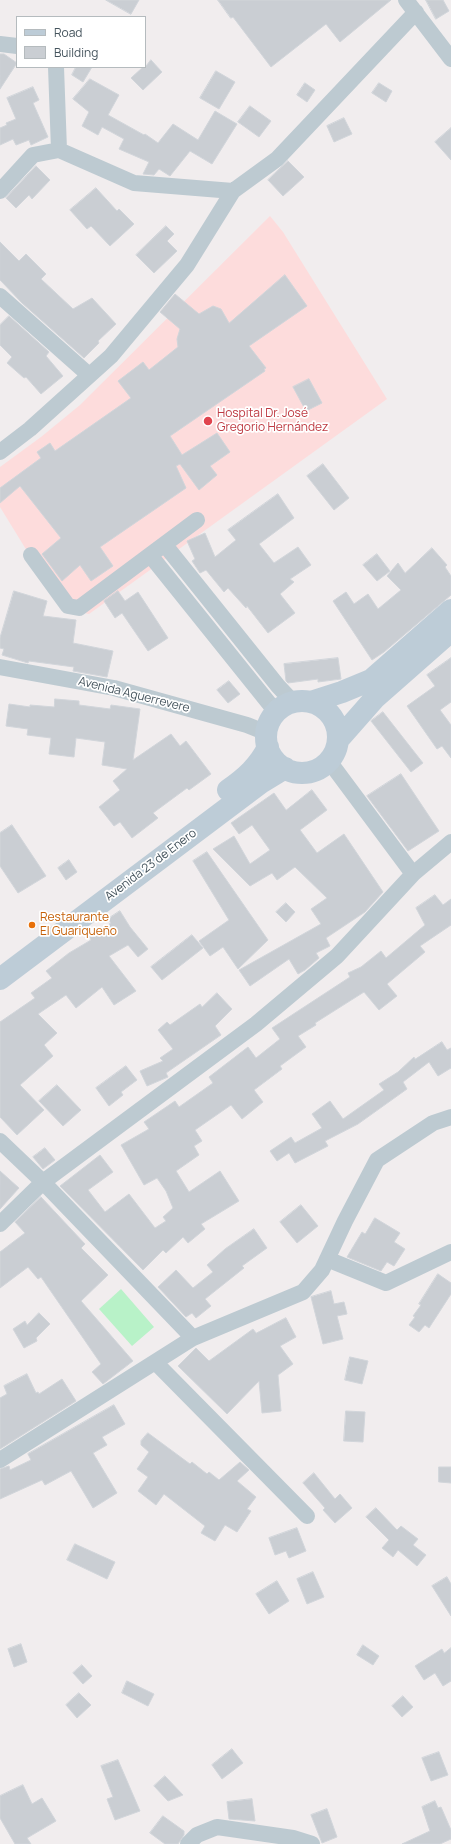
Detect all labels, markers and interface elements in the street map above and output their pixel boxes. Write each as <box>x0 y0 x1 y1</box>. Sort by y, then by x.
legend <box>16 16 146 68</box>
text: Road <box>54 24 82 41</box>
text: Building <box>54 44 98 61</box>
place label: Hospital Dr. José Gregorio Hernández <box>217 407 328 435</box>
marker: Hospital Dr. José Gregorio Hernández <box>202 415 214 427</box>
street label: Avenida Aguerrevere <box>77 674 191 716</box>
street label: Avenida 23 de Enero <box>103 826 199 904</box>
place label: Restaurante El Guariqueño <box>40 911 117 939</box>
marker: Restaurante El Guariqueño <box>27 920 37 930</box>

